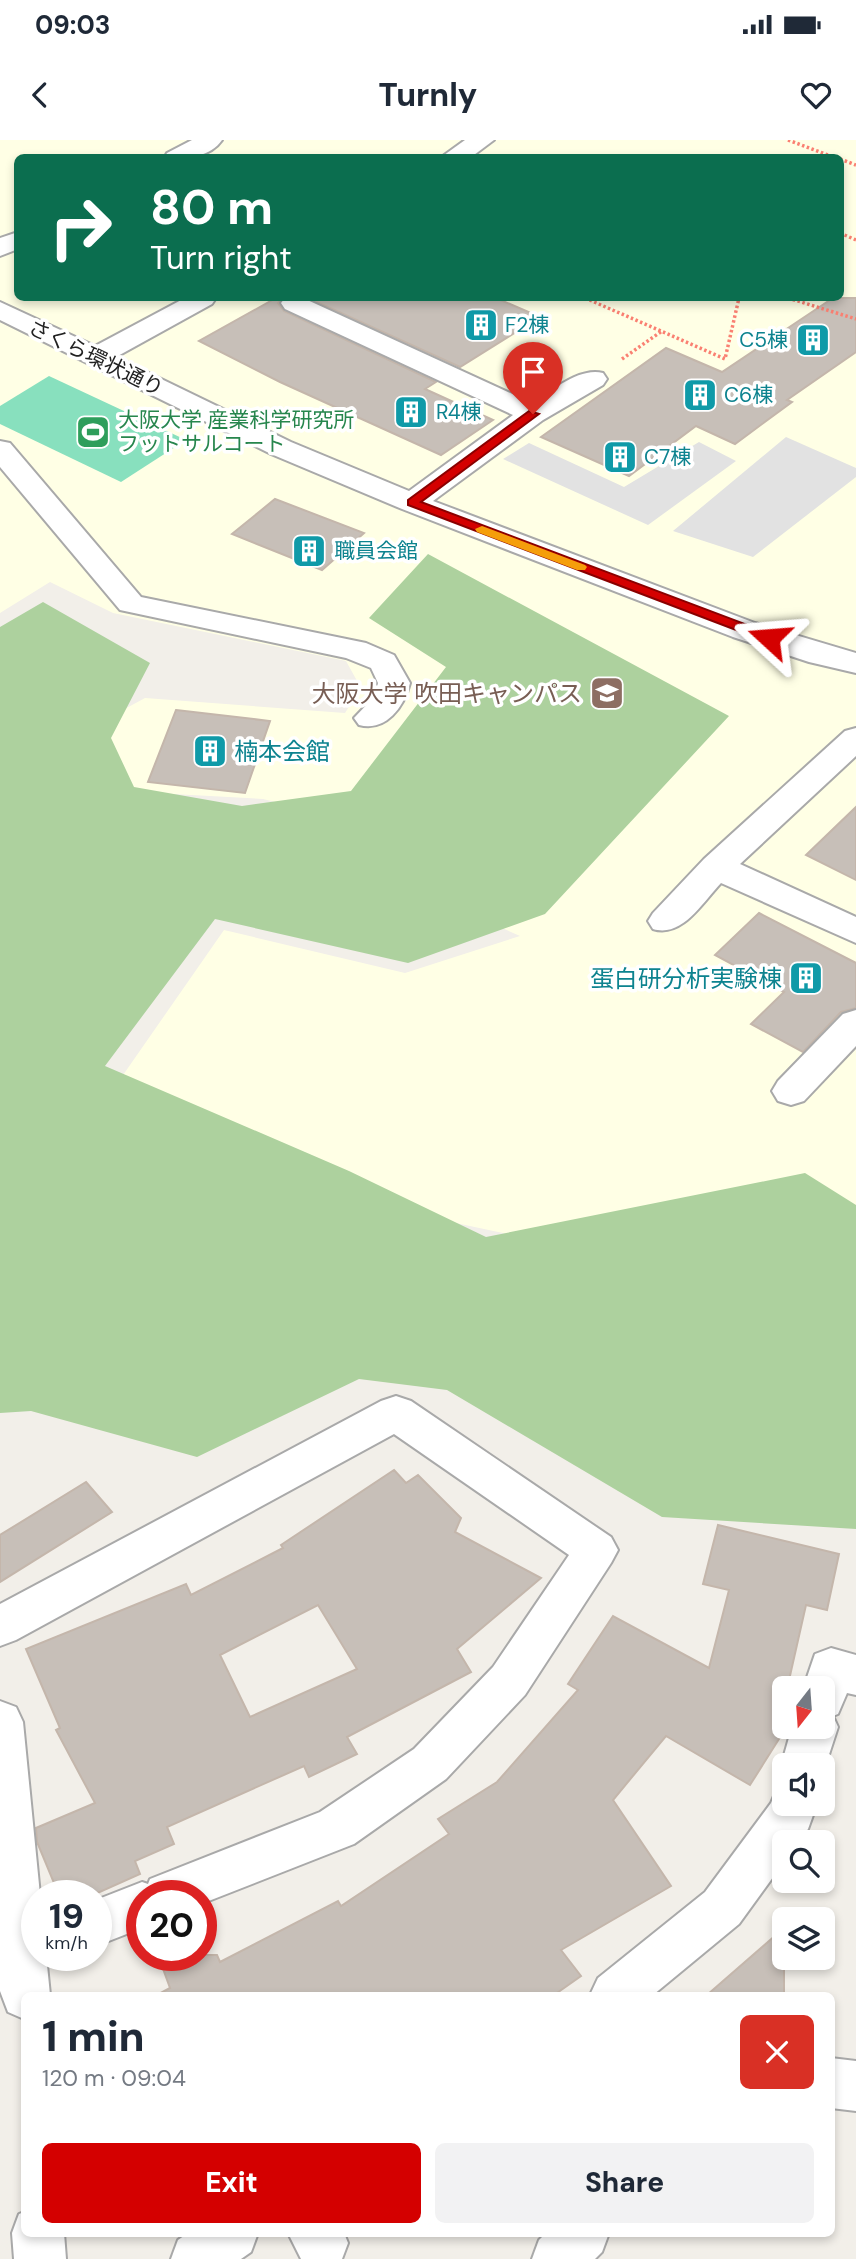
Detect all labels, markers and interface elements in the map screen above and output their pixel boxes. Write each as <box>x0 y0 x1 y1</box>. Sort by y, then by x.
text: 09:03 <box>35 8 110 42</box>
text: Turnly <box>379 74 477 116</box>
icon: back <box>21 76 59 114</box>
icon: heart <box>797 76 835 114</box>
text: 80 m <box>150 175 273 239</box>
icon: right <box>35 182 126 273</box>
text: Turn right <box>150 237 292 279</box>
building icon: F2棟 <box>462 306 500 344</box>
place label: F2棟 <box>505 311 549 339</box>
street label: さくら環状通り <box>24 313 168 403</box>
building icon: C5棟 <box>794 321 832 359</box>
place label: C5棟 <box>739 326 788 354</box>
pin <box>503 342 563 414</box>
icon: arrive <box>514 353 552 391</box>
building icon: C6棟 <box>681 376 719 414</box>
place label: C6棟 <box>724 381 773 409</box>
building icon: R4棟 <box>392 393 430 431</box>
place label: R4棟 <box>436 398 482 426</box>
place label: 大阪大学 産業科学研究所 フットサルコート <box>118 406 355 458</box>
sports icon: 大阪大学 産業科学研究所 フットサルコート <box>74 413 112 451</box>
building icon: C7棟 <box>601 438 639 476</box>
place label: C7棟 <box>644 443 691 471</box>
building icon: 職員会館 <box>290 532 328 570</box>
place label: 職員会館 <box>334 537 418 565</box>
position arrow <box>732 601 806 675</box>
school or university icon: 大阪大学 吹田キャンパス <box>588 674 626 712</box>
place label: 大阪大学 吹田キャンパス <box>312 678 582 709</box>
building icon: 楠本会館 <box>191 732 229 770</box>
place label: 楠本会館 <box>234 736 330 767</box>
building icon: 蛋白研分析実験棟 <box>787 959 825 997</box>
place label: 蛋白研分析実験棟 <box>590 963 782 994</box>
north arrow <box>772 1676 835 1740</box>
map controls <box>772 1676 835 1970</box>
button: sound <box>772 1753 835 1816</box>
button: search <box>772 1830 835 1893</box>
speed limit sign: 20 <box>126 1880 217 1971</box>
text: 19 <box>49 1893 84 1939</box>
button: layers <box>772 1907 835 1970</box>
text: km/h <box>45 1931 88 1955</box>
text: 1 min <box>42 2009 145 2064</box>
button: close <box>740 2015 814 2089</box>
text: 120 m · 09:04 <box>42 2063 186 2093</box>
button: Exit <box>42 2143 421 2223</box>
button: Share <box>435 2143 814 2223</box>

